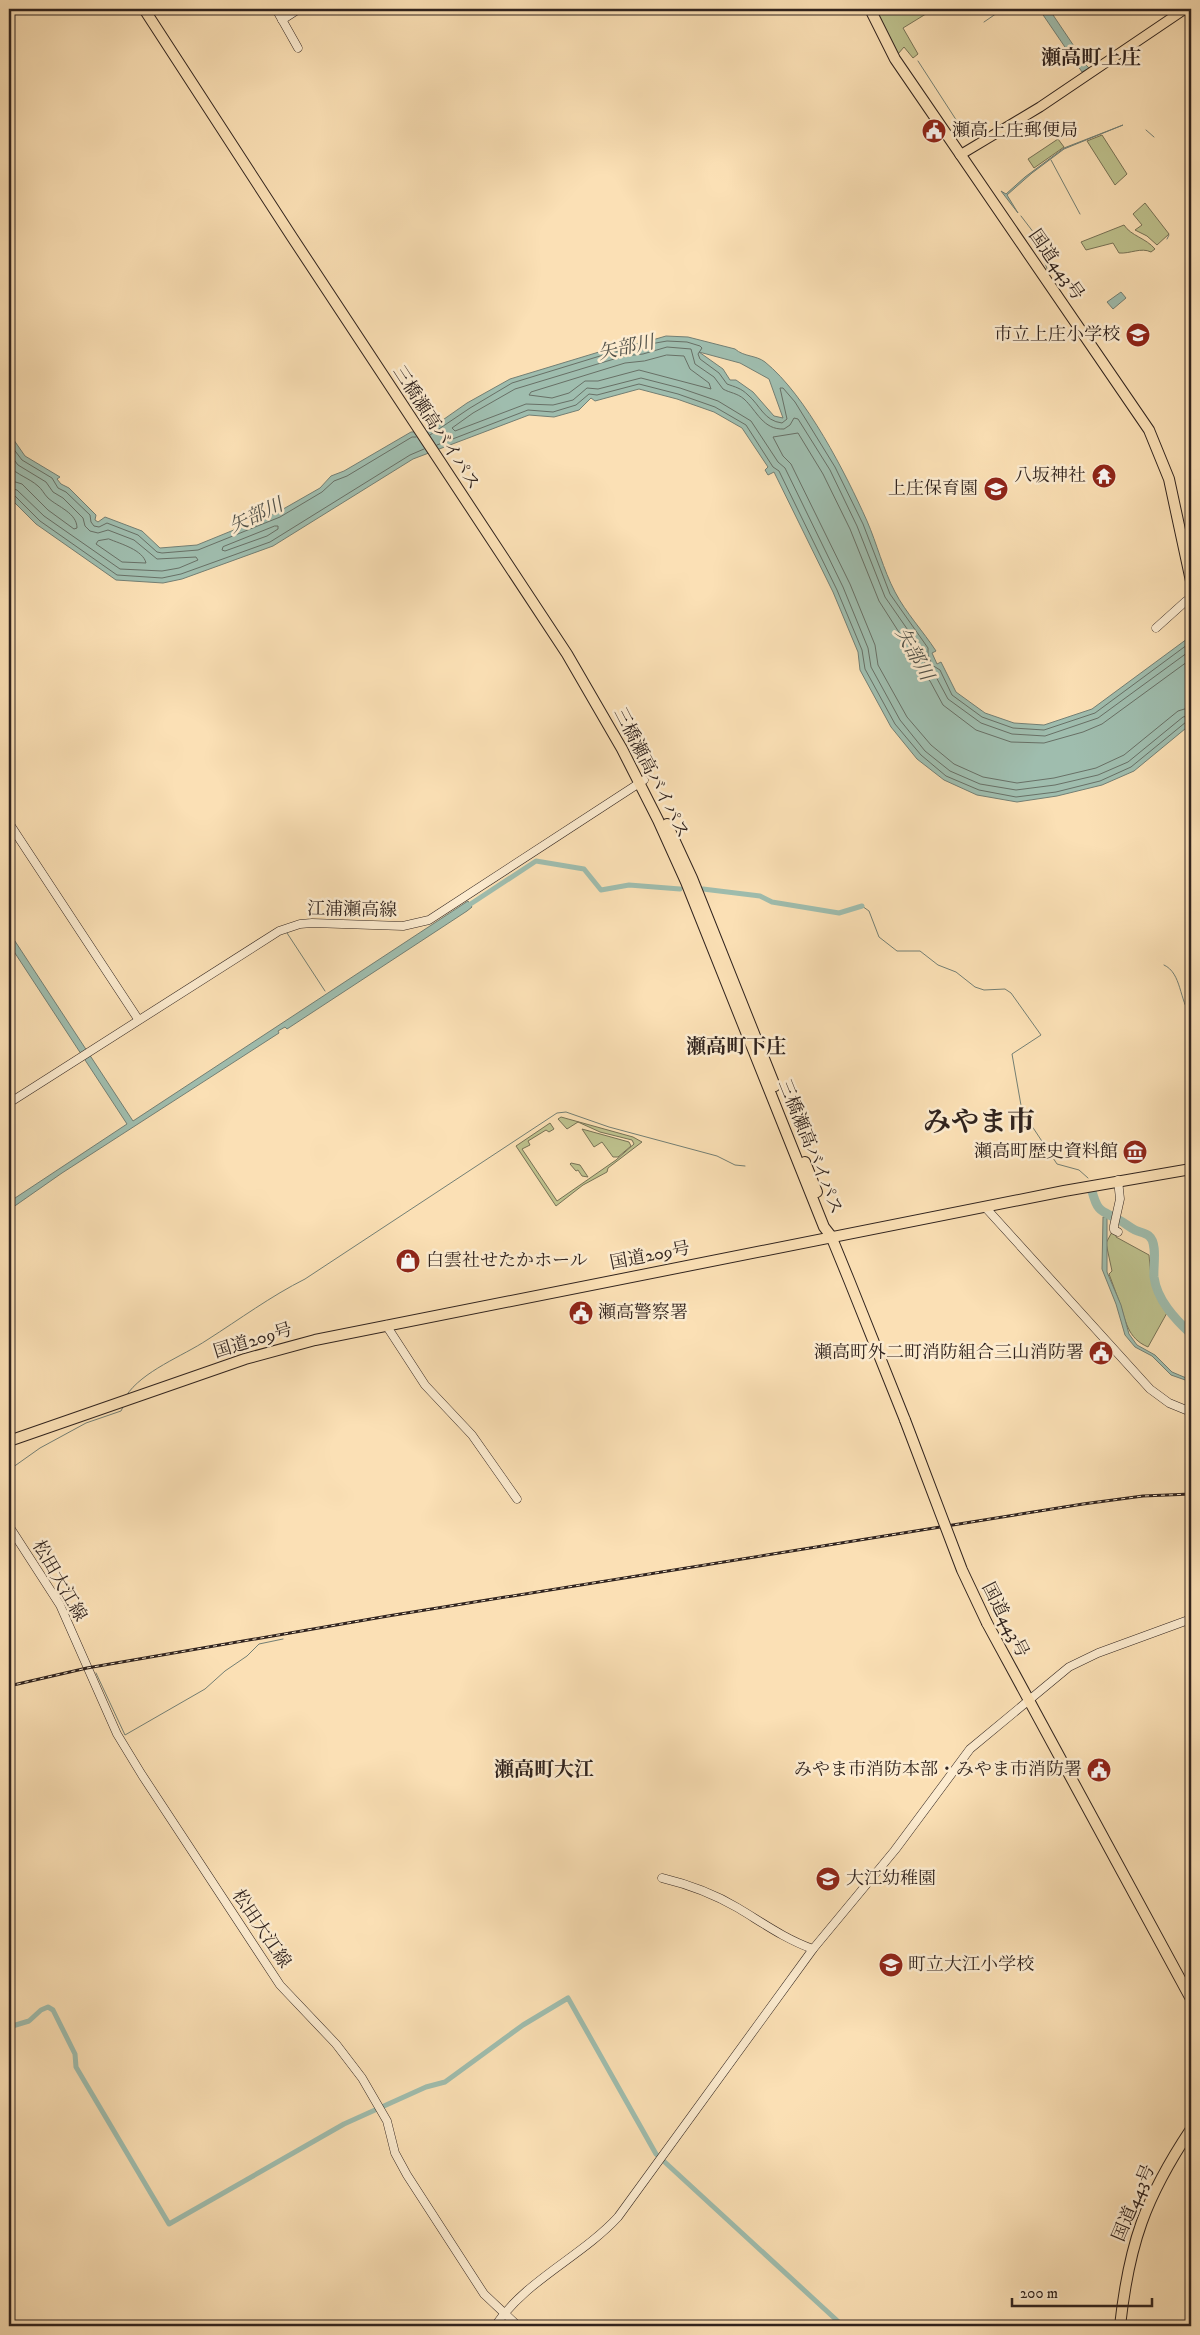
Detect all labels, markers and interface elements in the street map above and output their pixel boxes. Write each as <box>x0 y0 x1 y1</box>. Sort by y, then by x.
district label: 瀬高町上庄 <box>1041 46 1141 71</box>
public building icon: 瀬高上庄郵便局 <box>921 118 947 144</box>
place label: 瀬高上庄郵便局 <box>952 120 1078 142</box>
street label: 国道443号 <box>1024 225 1088 305</box>
school or university icon: 市立上庄小学校 <box>1125 322 1151 348</box>
place label: 市立上庄小学校 <box>994 324 1120 346</box>
water label: 矢部川 <box>596 330 658 365</box>
street label: 三橋瀬高バイパス <box>388 362 484 494</box>
temple icon: 八坂神社 <box>1091 463 1117 489</box>
place label: 八坂神社 <box>1014 465 1086 487</box>
school or university icon: 上庄保育園 <box>983 476 1009 502</box>
place label: 上庄保育園 <box>888 478 978 500</box>
water label: 矢部川 <box>225 493 288 538</box>
water label: 矢部川 <box>890 623 939 686</box>
street label: 三橋瀬高バイパス <box>609 704 693 842</box>
street label: 江浦瀬高線 <box>307 898 397 922</box>
district label: 瀬高町下庄 <box>686 1035 786 1060</box>
street label: 三橋瀬高バイパス <box>773 1076 847 1218</box>
district label: みやま市 <box>923 1105 1035 1140</box>
museum icon: 瀬高町歴史資料館 <box>1122 1139 1148 1165</box>
place label: 瀬高町歴史資料館 <box>974 1141 1118 1163</box>
street label: 国道209号 <box>608 1237 692 1275</box>
shop icon: 白雲社せたかホール <box>395 1248 421 1274</box>
place label: 白雲社せたかホール <box>426 1250 588 1272</box>
public building icon: 瀬高警察署 <box>568 1300 594 1326</box>
place label: 瀬高警察署 <box>598 1302 688 1324</box>
street label: 国道209号 <box>211 1319 295 1363</box>
public building icon: 瀬高町外二町消防組合三山消防署 <box>1088 1340 1114 1366</box>
place label: 瀬高町外二町消防組合三山消防署 <box>814 1342 1084 1364</box>
street label: 松田大江線 <box>27 1537 91 1625</box>
street label: 国道443号 <box>977 1579 1033 1661</box>
public building icon: みやま市消防本部・みやま市消防署 <box>1086 1757 1112 1783</box>
district label: 瀬高町大江 <box>494 1758 594 1783</box>
place label: みやま市消防本部・みやま市消防署 <box>794 1759 1082 1781</box>
school or university icon: 大江幼稚園 <box>815 1866 841 1892</box>
place label: 大江幼稚園 <box>846 1868 936 1890</box>
street label: 松田大江線 <box>227 1886 295 1972</box>
school or university icon: 町立大江小学校 <box>878 1952 904 1978</box>
place label: 町立大江小学校 <box>908 1954 1034 1976</box>
street label: 国道443号 <box>1108 2161 1160 2245</box>
scale bar <box>1012 2275 1152 2307</box>
text: 200 m <box>1020 2284 1058 2303</box>

